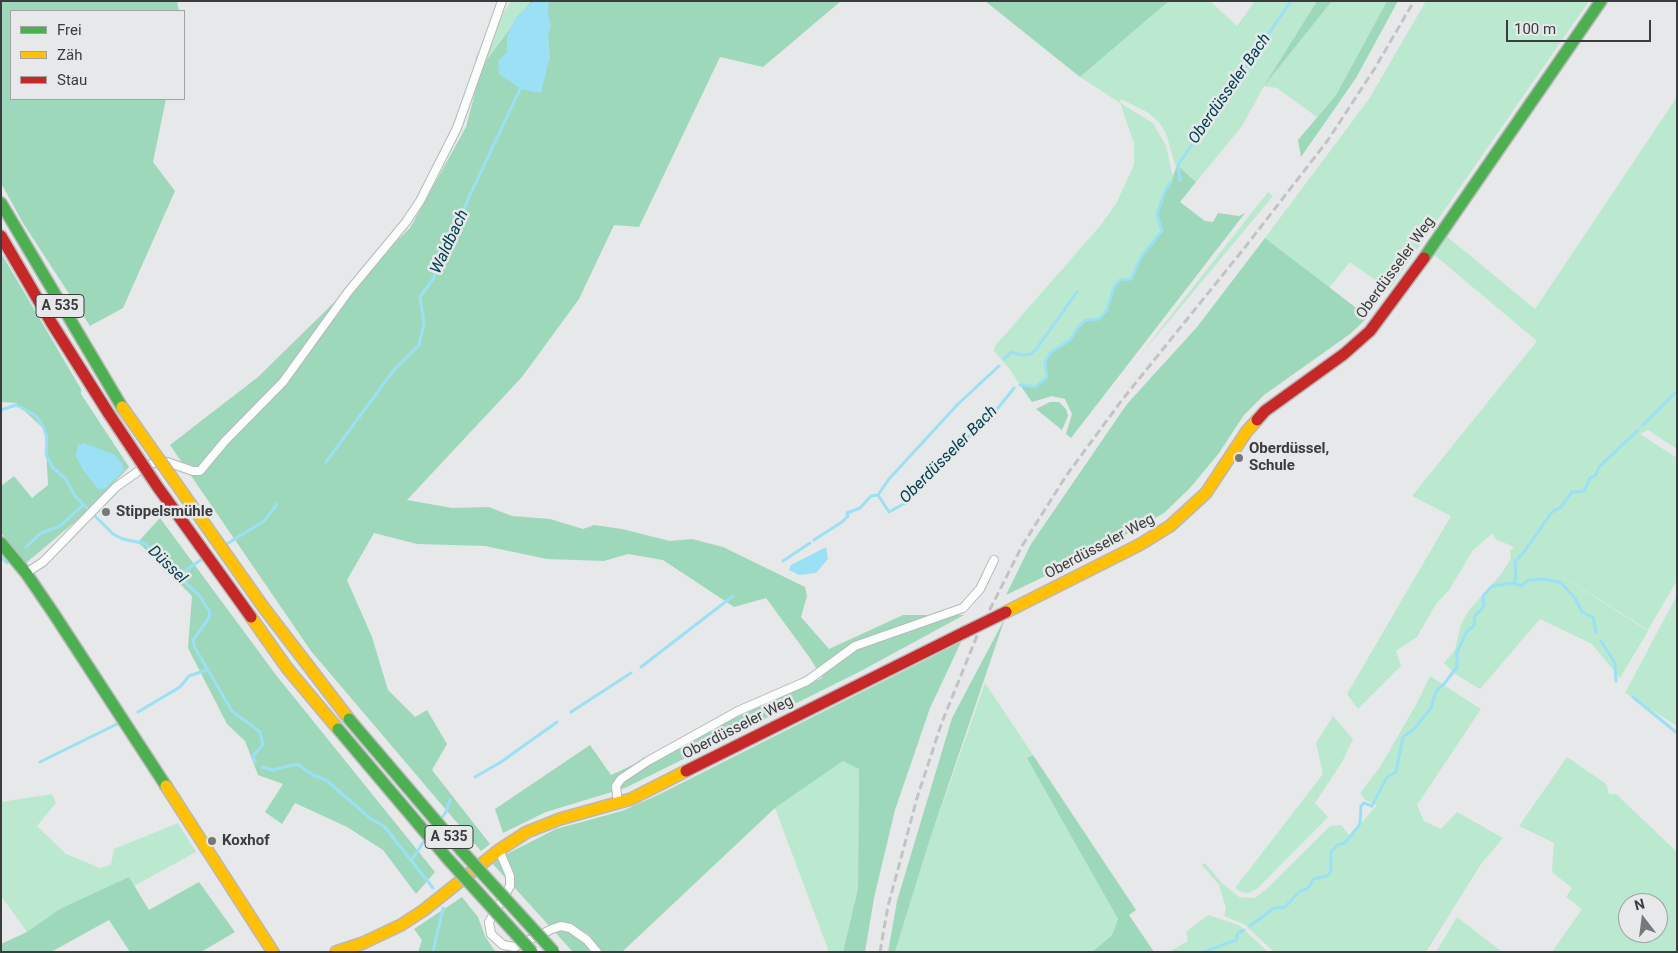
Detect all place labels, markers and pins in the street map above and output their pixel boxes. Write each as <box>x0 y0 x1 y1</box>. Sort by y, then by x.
place label: Oberdüssel, Schule <box>1249 440 1329 475</box>
marker: Oberdüssel, Schule <box>1233 452 1245 464</box>
place label: Stippelsmühle <box>116 503 213 521</box>
marker: Stippelsmühle <box>100 506 112 518</box>
place label: Koxhof <box>222 832 270 850</box>
marker: Koxhof <box>206 835 218 847</box>

